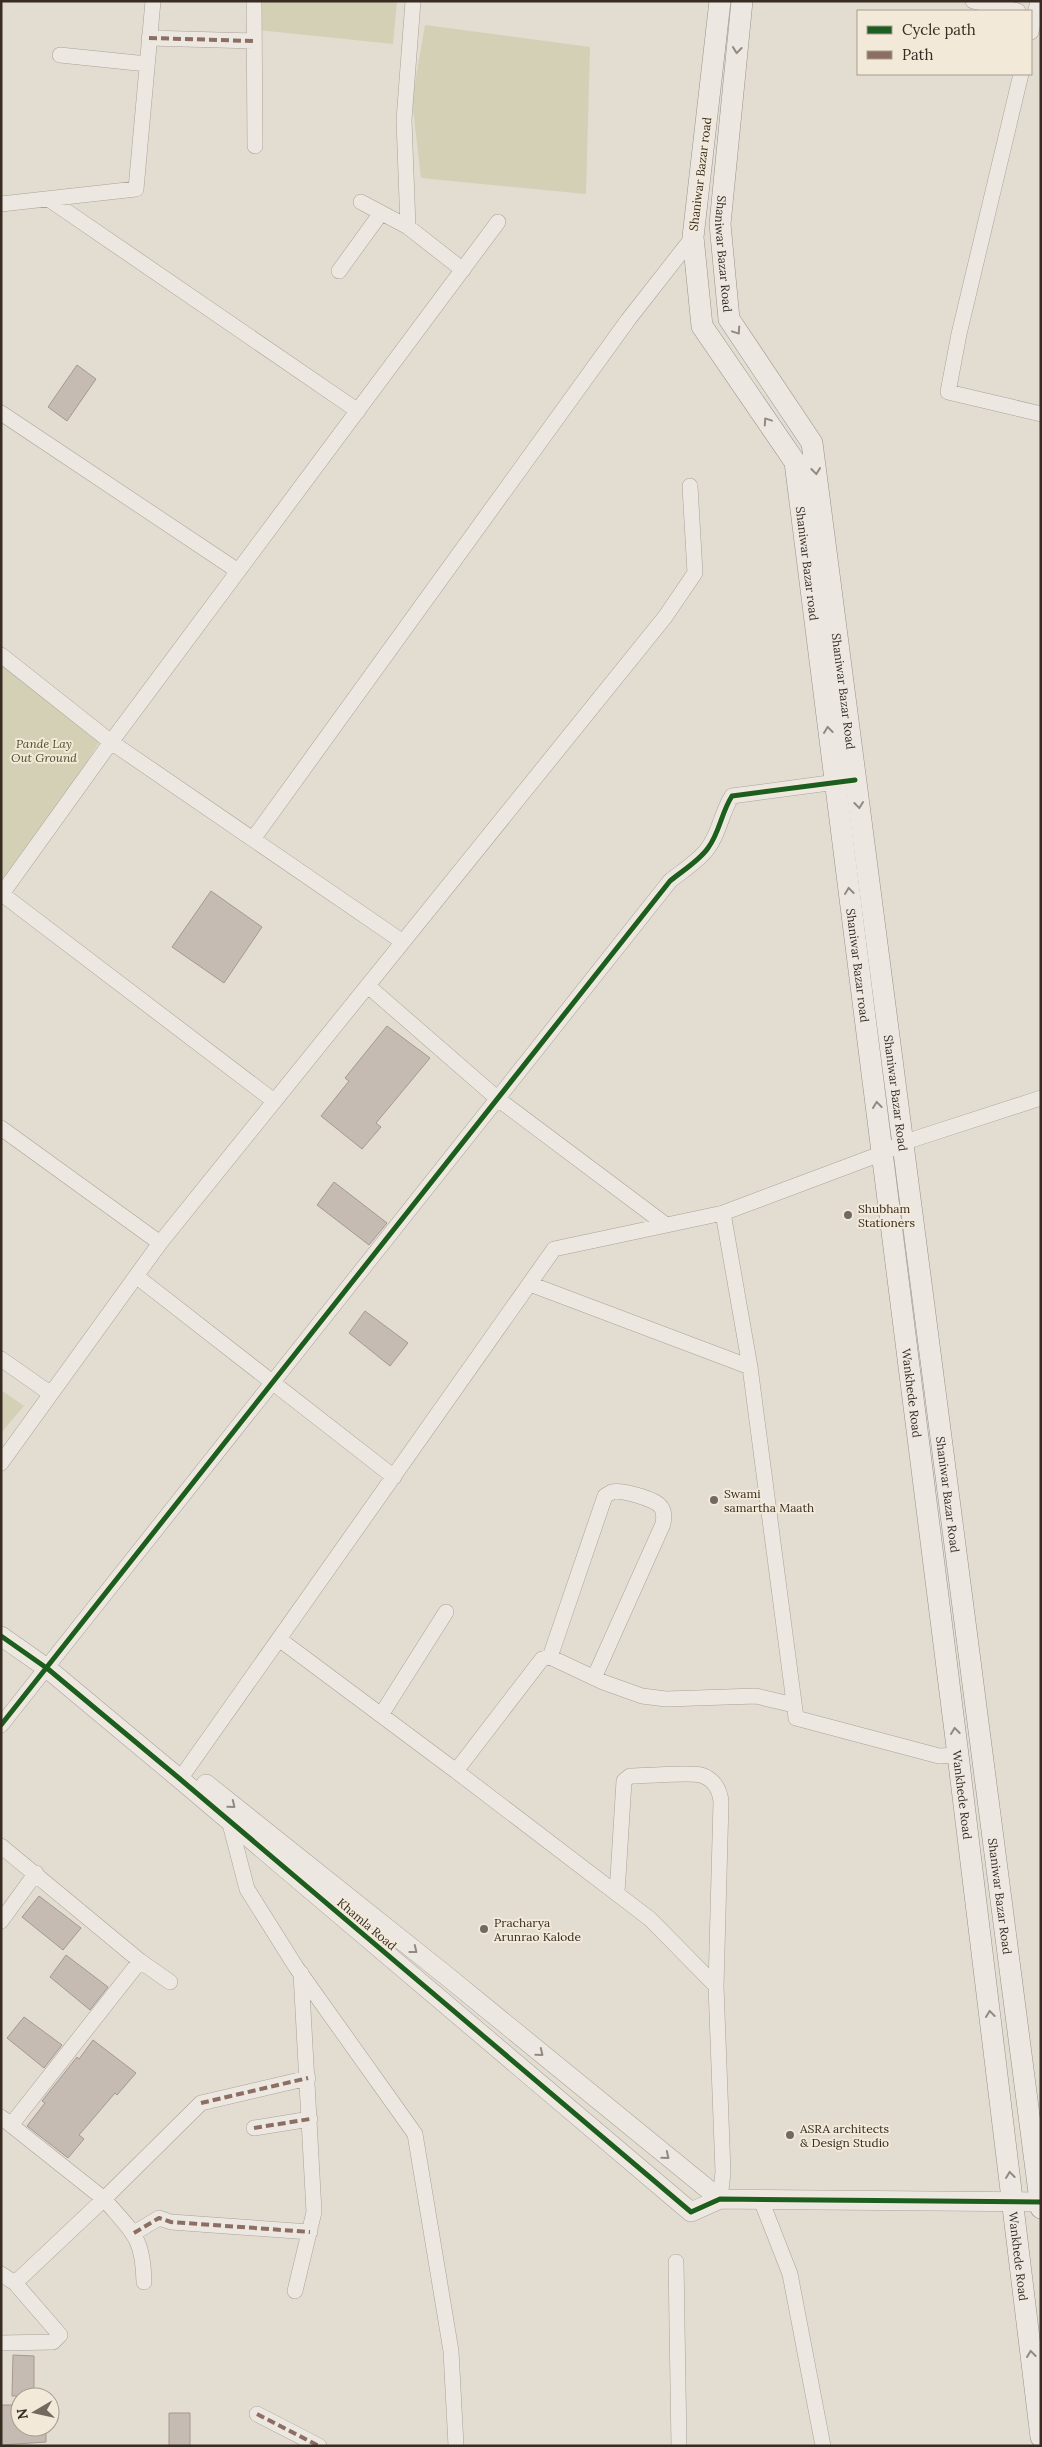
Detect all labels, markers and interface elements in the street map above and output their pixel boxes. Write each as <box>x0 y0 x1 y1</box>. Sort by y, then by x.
legend <box>857 10 1032 75</box>
text: Cycle path <box>902 20 976 39</box>
text: Path <box>902 45 933 64</box>
one-way arrow <box>732 46 743 54</box>
street label: Shaniwar Bazar road <box>686 116 714 232</box>
street label: Shaniwar Bazar Road <box>712 195 736 313</box>
one-way arrow <box>731 325 740 335</box>
one-way arrow <box>764 417 773 427</box>
one-way arrow <box>810 467 821 475</box>
street label: Shaniwar Bazar road <box>793 506 822 621</box>
street label: Shaniwar Bazar Road <box>829 632 859 750</box>
one-way arrow <box>823 726 834 734</box>
park label: Pande Lay Out Ground <box>11 736 77 765</box>
one-way arrow <box>853 802 864 810</box>
one-way arrow <box>844 887 855 895</box>
street label: Shaniwar Bazar road <box>844 907 873 1023</box>
street label: Shaniwar Bazar Road <box>881 1034 911 1152</box>
one-way arrow <box>872 1100 882 1109</box>
place label: Shubham Stationers <box>858 1201 916 1230</box>
marker: Shubham Stationers <box>842 1209 854 1221</box>
street label: Wankhede Road <box>899 1347 925 1438</box>
street label: Shaniwar Bazar Road <box>933 1435 963 1554</box>
place label: Swami samartha Maath <box>724 1486 814 1515</box>
marker: Swami samartha Maath <box>708 1494 720 1506</box>
one-way arrow <box>950 1727 961 1735</box>
street label: Wankhede Road <box>950 1749 976 1840</box>
one-way arrow <box>227 1800 236 1809</box>
street label: Shaniwar Bazar Road <box>986 1837 1016 1955</box>
street label: Khamla Road <box>334 1895 400 1953</box>
place label: Pracharya Arunrao Kalode <box>493 1915 581 1944</box>
marker: Pracharya Arunrao Kalode <box>478 1923 490 1935</box>
one-way arrow <box>408 1945 417 1953</box>
one-way arrow <box>985 2010 996 2018</box>
one-way arrow <box>535 2047 544 2056</box>
place label: ASRA architects & Design Studio <box>799 2121 890 2150</box>
marker: ASRA architects & Design Studio <box>784 2129 796 2141</box>
one-way arrow <box>661 2150 670 2159</box>
one-way arrow <box>1005 2171 1016 2179</box>
street label: Wankhede Road <box>1006 2211 1032 2302</box>
one-way arrow <box>1026 2350 1037 2358</box>
north arrow <box>10 2387 60 2437</box>
text: N <box>12 2407 32 2421</box>

